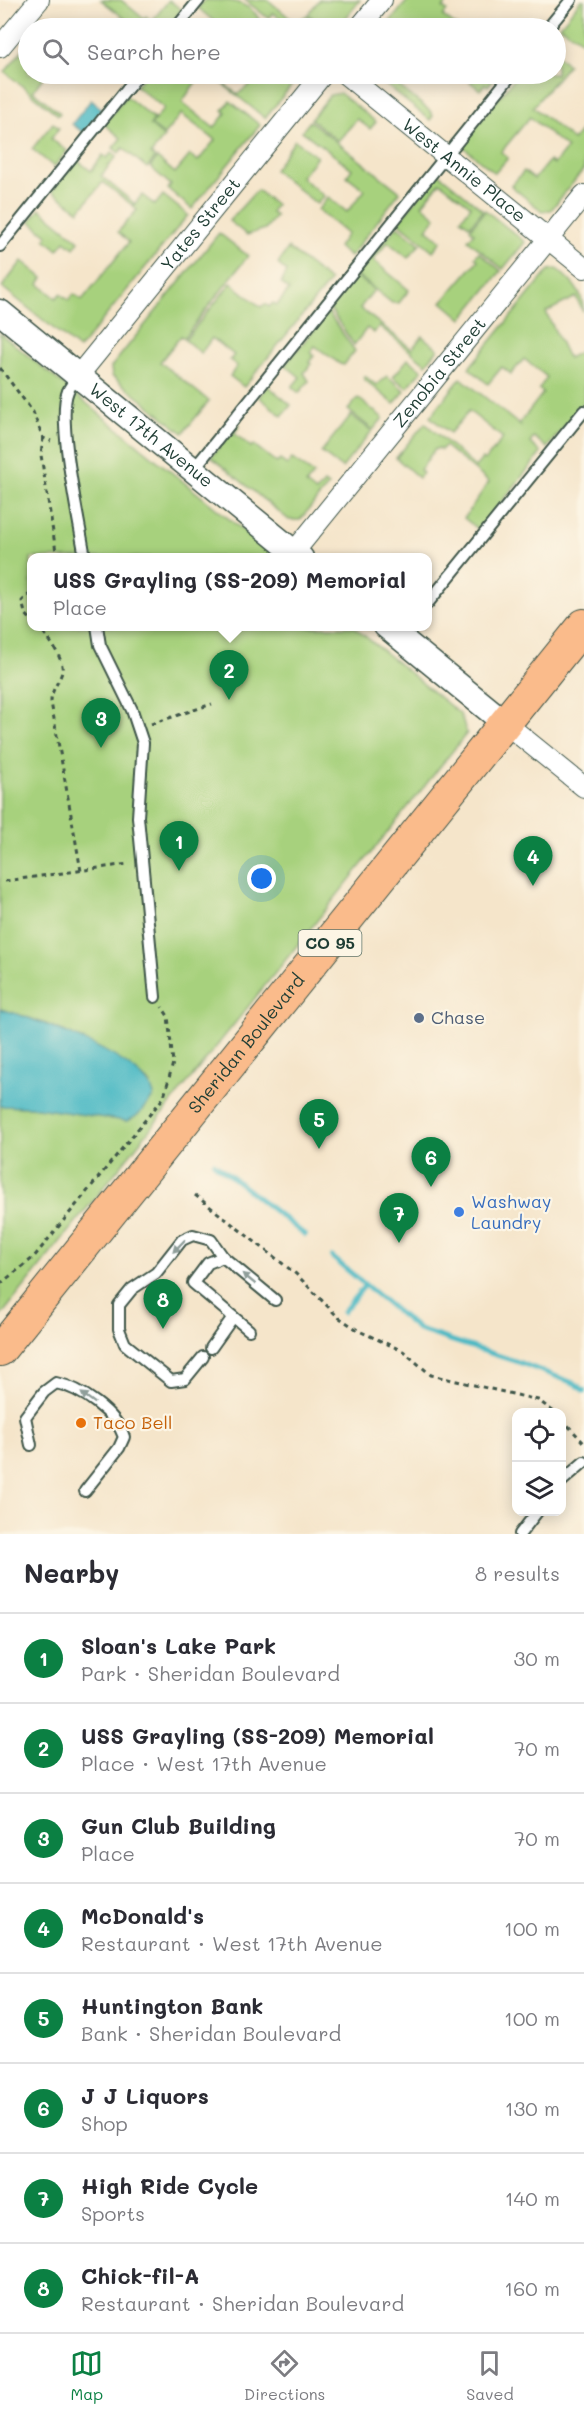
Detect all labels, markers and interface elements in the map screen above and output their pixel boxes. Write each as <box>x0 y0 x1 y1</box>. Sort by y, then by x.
search box <box>18 18 566 84</box>
icon: search <box>39 35 72 68</box>
text: Search here <box>87 37 221 66</box>
street label: West Annie Place <box>398 112 531 227</box>
street label: Yates Street <box>155 172 245 276</box>
street label: Zenobia Street <box>387 312 491 432</box>
street label: West 17th Avenue <box>85 377 219 493</box>
popup <box>27 553 432 631</box>
text: USS Grayling (SS-209) Memorial <box>53 565 406 594</box>
text: Place <box>53 594 107 620</box>
pin: 2 <box>210 650 248 700</box>
pin: 3 <box>82 698 120 748</box>
pin: 1 <box>160 822 198 871</box>
pin: 4 <box>514 836 552 886</box>
your location <box>247 864 276 893</box>
road number: CO 95 <box>298 930 362 956</box>
street label: Sheridan Boulevard <box>182 968 309 1118</box>
place label: Chase <box>431 1005 485 1029</box>
marker: Chase <box>412 1011 426 1025</box>
pin: 5 <box>300 1100 338 1149</box>
pin: 6 <box>412 1138 450 1187</box>
place label: Washway Laundry <box>471 1189 552 1234</box>
pin: 7 <box>380 1194 418 1243</box>
marker: Washway Laundry <box>452 1205 466 1219</box>
one-way arrow <box>172 1239 186 1253</box>
one-way arrow <box>241 1272 257 1285</box>
pin: 8 <box>144 1280 182 1329</box>
one-way arrow <box>80 1393 95 1405</box>
map controls <box>512 1408 566 1516</box>
button: locate <box>512 1408 566 1462</box>
place label: Taco Bell <box>93 1410 173 1434</box>
marker: Taco Bell <box>74 1416 88 1430</box>
button: layers <box>512 1462 566 1516</box>
text: Nearby <box>24 1556 119 1590</box>
text: 8 results <box>475 1560 560 1586</box>
text: Sloan's Lake Park <box>81 1631 276 1660</box>
text: 1 <box>39 1645 48 1671</box>
text: 30 m <box>514 1645 560 1671</box>
text: Park · Sheridan Boulevard <box>81 1660 340 1686</box>
text: USS Grayling (SS-209) Memorial <box>81 1721 434 1750</box>
text: 2 <box>38 1735 49 1761</box>
text: 70 m <box>514 1735 560 1761</box>
text: Place · West 17th Avenue <box>81 1750 327 1776</box>
text: Gun Club Building <box>81 1811 276 1840</box>
text: 3 <box>38 1825 50 1851</box>
text: 70 m <box>514 1825 560 1851</box>
text: Place <box>81 1840 135 1866</box>
text: McDonald's <box>81 1901 204 1930</box>
text: 4 <box>37 1915 50 1941</box>
text: 100 m <box>504 1915 560 1941</box>
text: Restaurant · West 17th Avenue <box>81 1930 383 1956</box>
text: Huntington Bank <box>81 1991 263 2020</box>
text: 5 <box>38 2005 49 2031</box>
text: 100 m <box>504 2005 560 2031</box>
text: Bank · Sheridan Boulevard <box>81 2020 341 2046</box>
text: J J Liquors <box>81 2081 209 2110</box>
text: 6 <box>37 2095 50 2121</box>
text: 130 m <box>505 2095 560 2121</box>
text: Shop <box>81 2110 128 2136</box>
text: High Ride Cycle <box>81 2171 258 2200</box>
text: 7 <box>38 2185 49 2211</box>
text: 140 m <box>505 2185 560 2211</box>
text: Sports <box>81 2200 145 2226</box>
text: Chick-fil-A <box>81 2261 199 2290</box>
text: 8 <box>37 2275 50 2301</box>
text: 160 m <box>504 2275 560 2301</box>
text: Restaurant · Sheridan Boulevard <box>81 2290 404 2316</box>
tab: Map <box>70 2347 103 2404</box>
tab: Directions <box>244 2347 325 2404</box>
tab: Saved <box>466 2347 514 2404</box>

